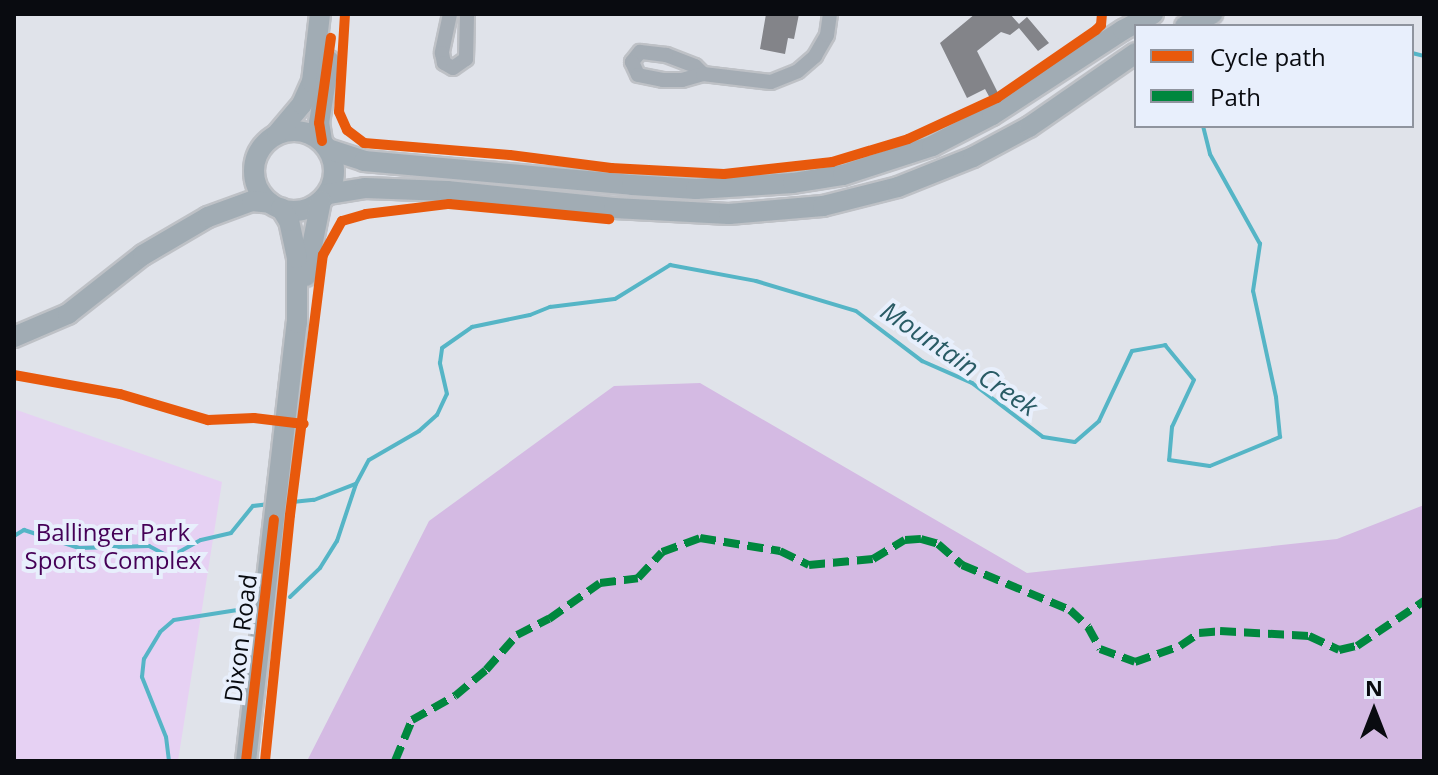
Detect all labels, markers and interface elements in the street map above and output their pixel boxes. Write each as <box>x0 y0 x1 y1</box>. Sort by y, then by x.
legend <box>1134 24 1414 128</box>
text: Cycle path <box>1210 40 1326 73</box>
text: Path <box>1210 80 1261 113</box>
water label: Mountain Creek <box>875 295 1043 423</box>
park label: Ballinger Park Sports Complex <box>25 518 201 574</box>
street label: Dixon Road <box>218 572 262 704</box>
north arrow <box>1334 671 1414 751</box>
text: N <box>1365 672 1383 702</box>

